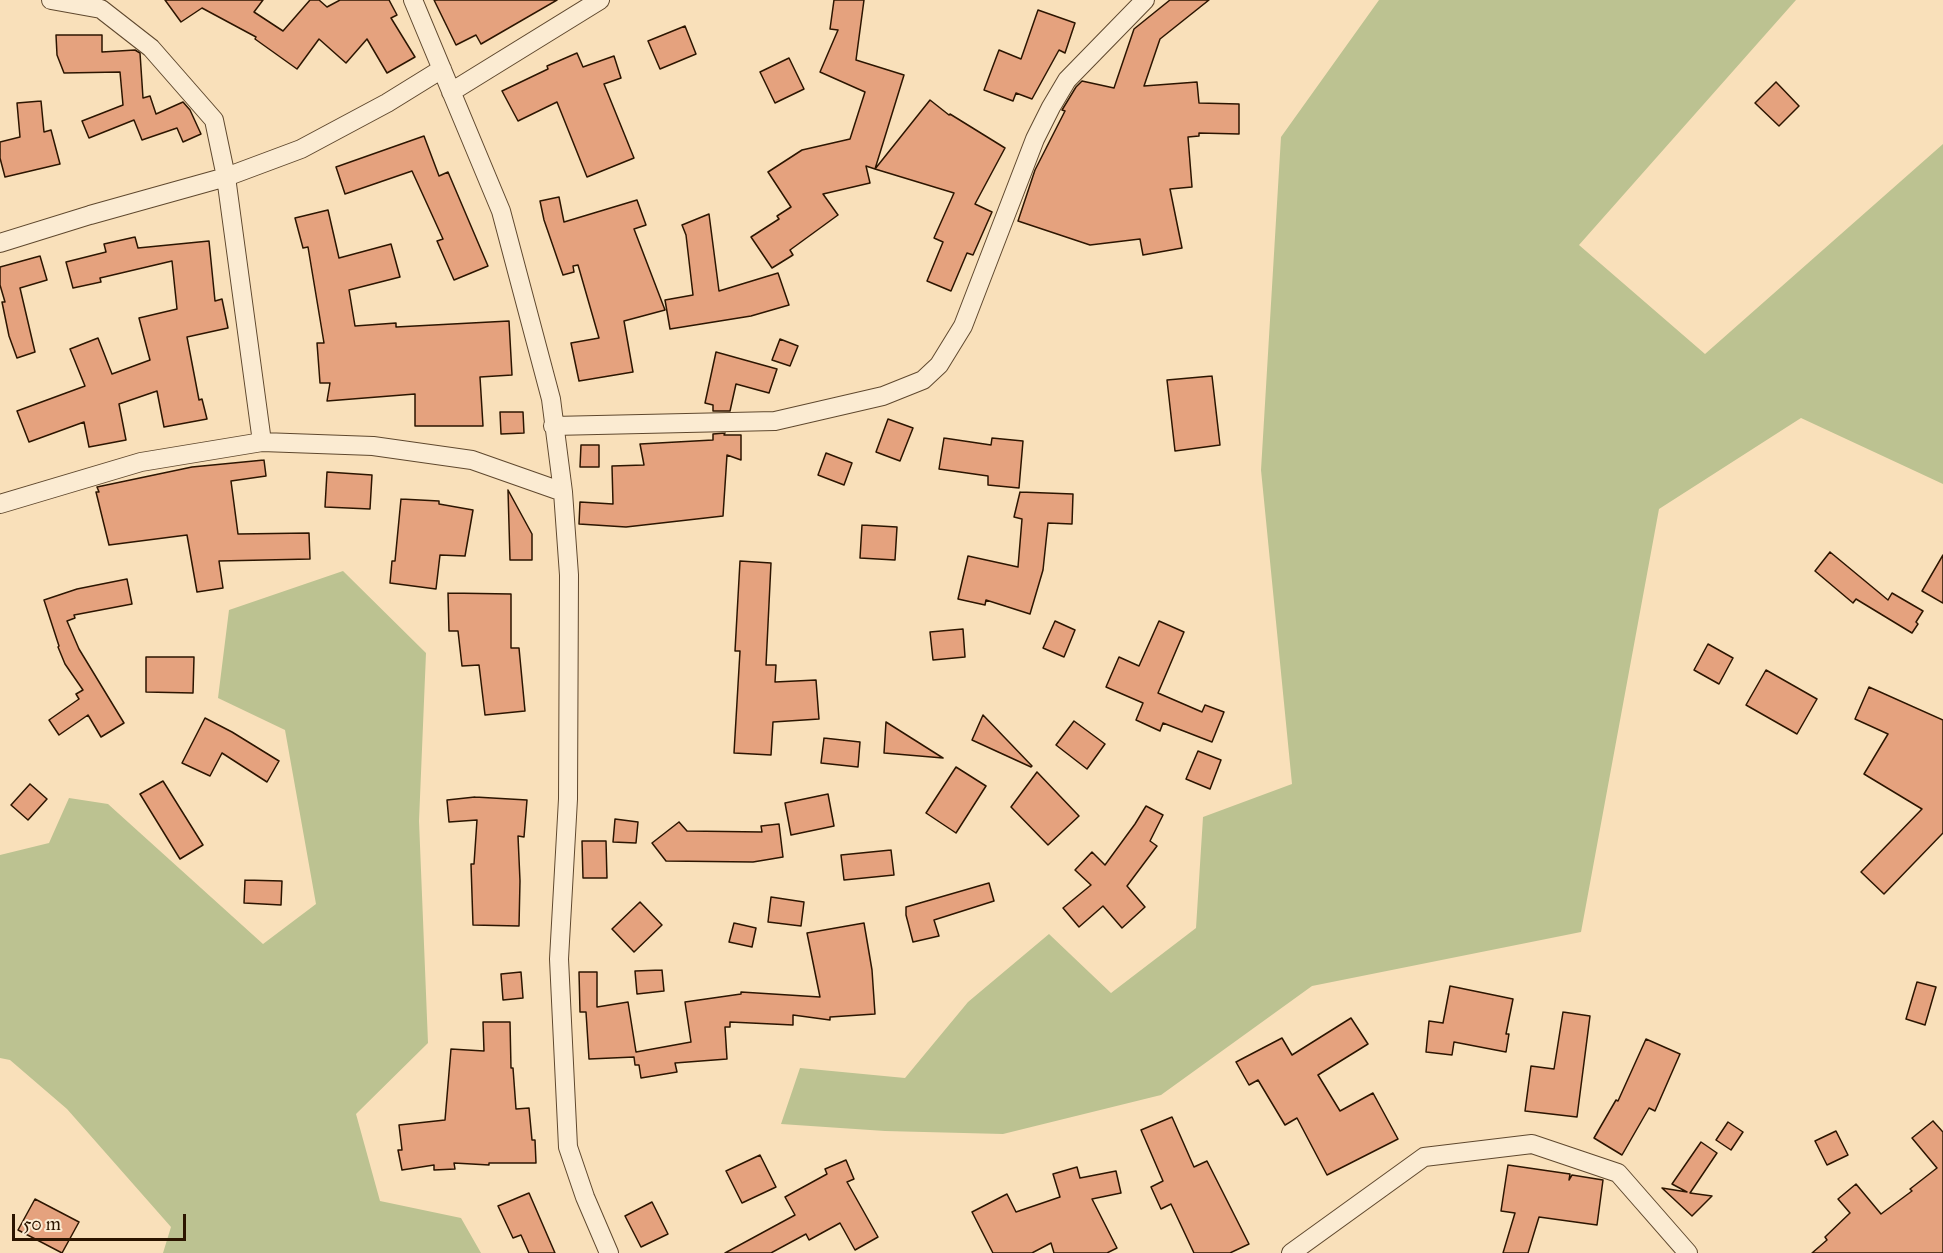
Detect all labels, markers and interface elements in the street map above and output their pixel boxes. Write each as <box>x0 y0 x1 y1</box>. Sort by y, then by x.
scale bar <box>15 1202 189 1240</box>
text: 50 m <box>23 1213 61 1235</box>

